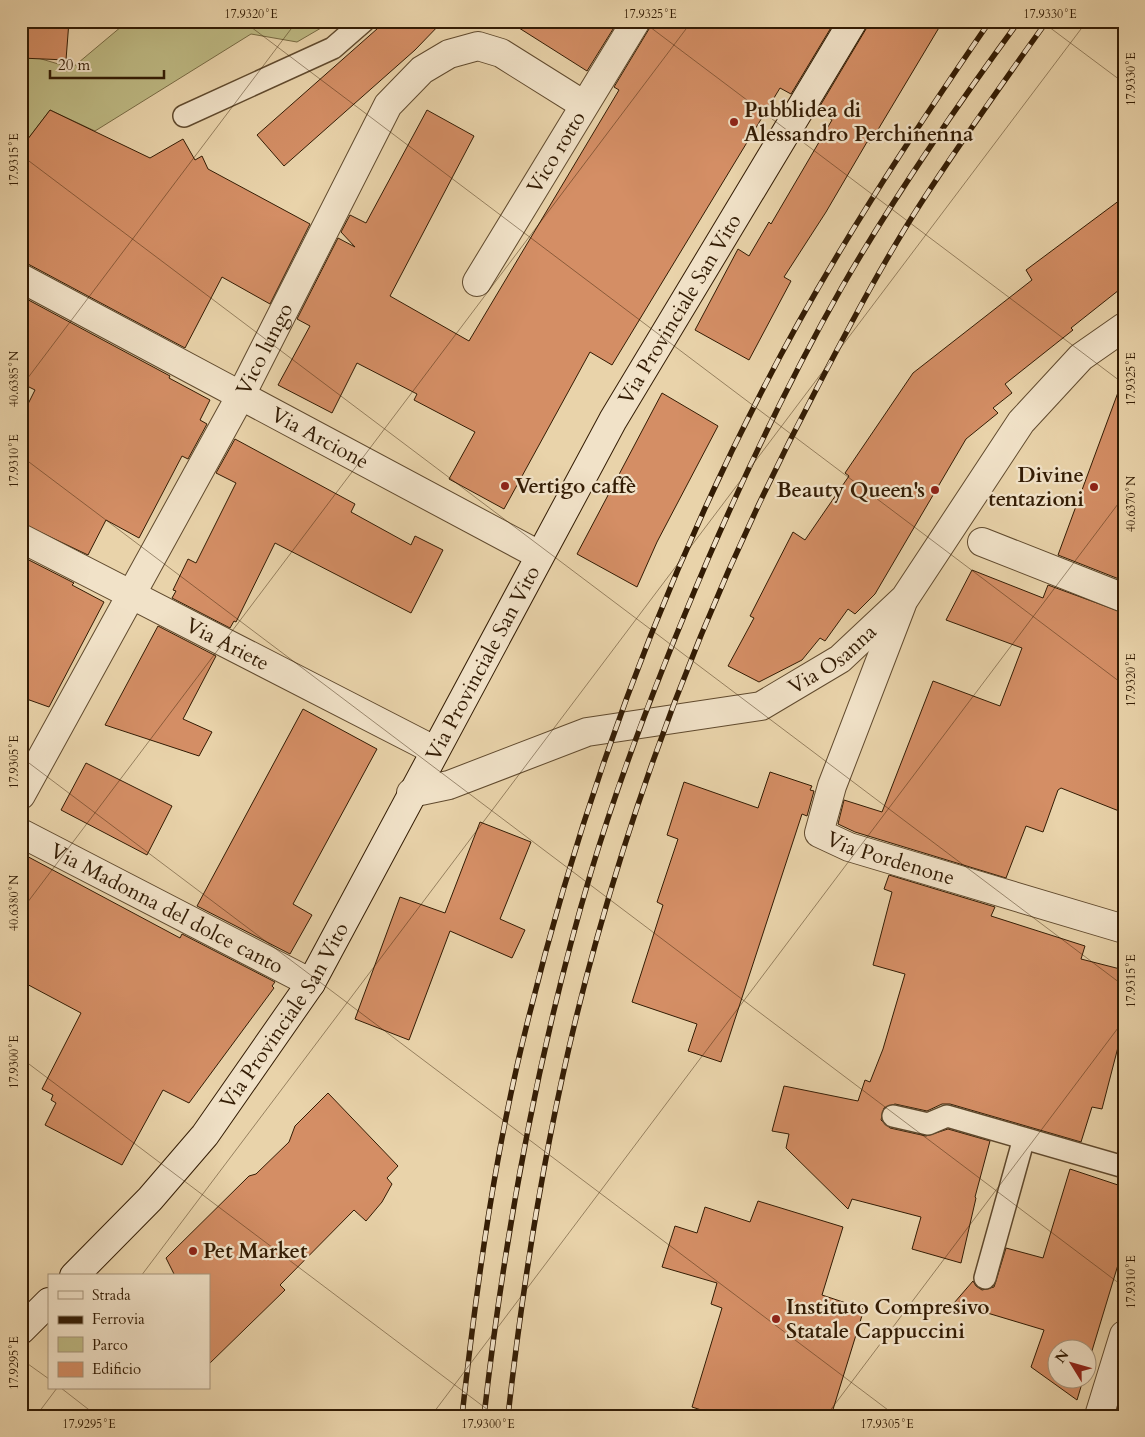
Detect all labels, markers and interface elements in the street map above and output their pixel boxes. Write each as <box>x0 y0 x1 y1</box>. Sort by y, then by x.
text: 17.9320°E <box>224 6 278 22</box>
text: 17.9325°E <box>623 6 677 22</box>
text: 17.9330°E <box>1023 6 1077 22</box>
scale bar <box>50 48 164 80</box>
text: 17.9330°E <box>1123 52 1139 106</box>
text: 20 m <box>58 55 90 75</box>
place label: Pubblidea di Alessandro Perchinenna <box>744 96 974 149</box>
street label: Vico rotto <box>520 106 592 199</box>
marker: Pubblidea di Alessandro Perchinenna <box>728 116 740 128</box>
text: 17.9315°E <box>6 133 22 187</box>
street label: Via Provinciale San Vito <box>611 209 748 410</box>
street label: Vico lungo <box>229 298 300 400</box>
text: 40.6385°N <box>6 350 22 407</box>
text: 17.9325°E <box>1123 352 1139 406</box>
street label: Via Arcione <box>266 400 374 476</box>
text: 17.9310°E <box>6 434 22 488</box>
place label: Divine tentazioni <box>988 461 1084 514</box>
place label: Vertigo caffè <box>515 472 636 501</box>
text: 40.6370°N <box>1123 475 1139 532</box>
place label: Beauty Queen's <box>776 476 925 505</box>
marker: Vertigo caffè <box>499 480 511 492</box>
marker: Divine tentazioni <box>1088 481 1100 493</box>
marker: Beauty Queen's <box>929 484 941 496</box>
street label: Via Provinciale San Vito <box>418 560 547 766</box>
street label: Via Ariete <box>181 610 274 677</box>
street label: Via Osanna <box>783 618 883 701</box>
text: 17.9320°E <box>1123 653 1139 707</box>
text: 17.9305°E <box>6 735 22 789</box>
street label: Via Pordenone <box>822 824 958 892</box>
street label: Via Madonna del dolce canto <box>45 836 288 981</box>
text: 40.6380°N <box>6 874 22 931</box>
street label: Via Provinciale San Vito <box>213 917 355 1115</box>
text: 17.9315°E <box>1123 954 1139 1008</box>
text: 17.9300°E <box>6 1035 22 1089</box>
place label: Pet Market <box>203 1237 308 1266</box>
marker: Pet Market <box>187 1245 199 1257</box>
text: 17.9310°E <box>1123 1255 1139 1309</box>
legend <box>48 1274 210 1390</box>
text: Strada <box>92 1285 131 1305</box>
place label: Instituto Compresivo Statale Cappuccini <box>786 1293 990 1346</box>
text: Ferrovia <box>92 1309 145 1329</box>
marker: Instituto Compresivo Statale Cappuccini <box>770 1313 782 1325</box>
text: Parco <box>92 1335 128 1355</box>
text: 17.9295°E <box>6 1336 22 1390</box>
north arrow <box>1048 1340 1098 1390</box>
text: N <box>1051 1346 1073 1367</box>
text: Edificio <box>92 1359 141 1379</box>
text: 17.9295°E <box>62 1416 116 1432</box>
text: 17.9300°E <box>461 1416 515 1432</box>
text: 17.9305°E <box>860 1416 914 1432</box>

